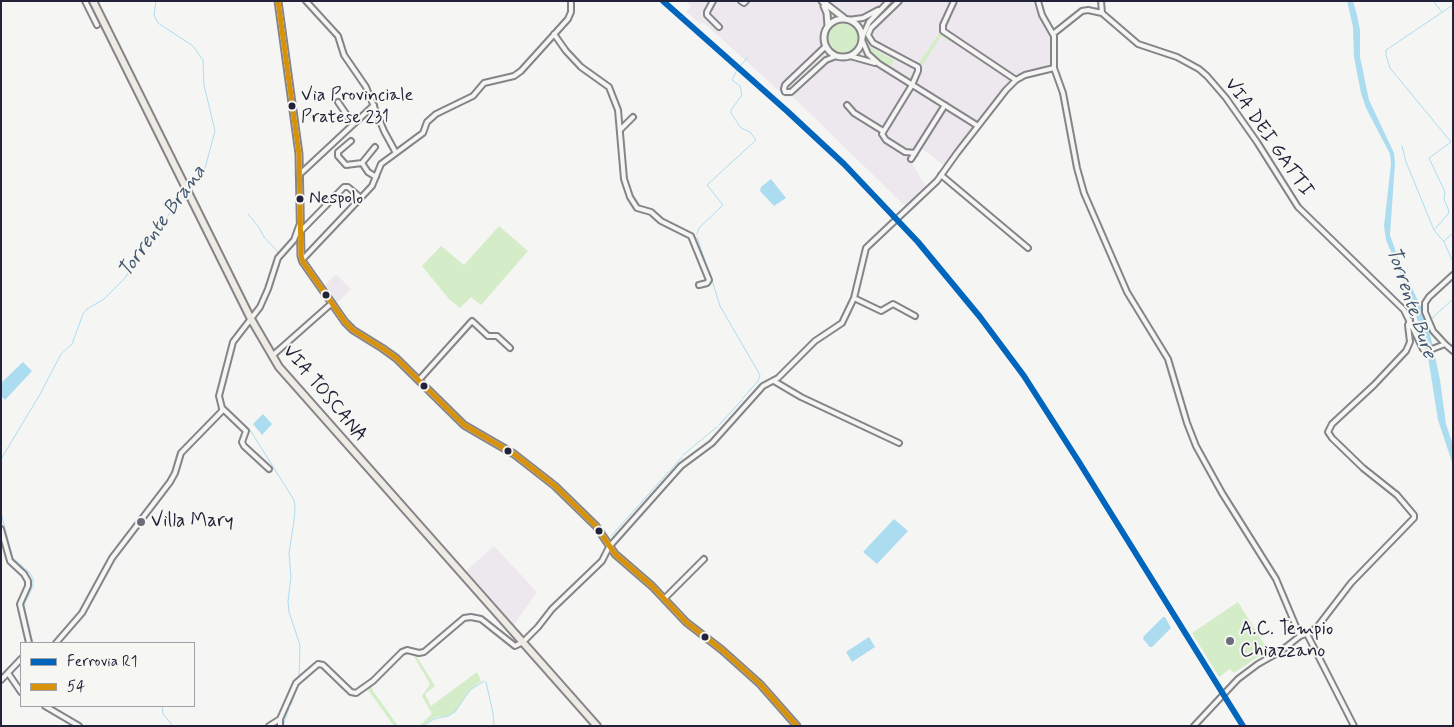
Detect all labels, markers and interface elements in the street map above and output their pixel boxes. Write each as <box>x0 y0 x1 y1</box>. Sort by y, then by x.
street label: VIA DEI GATTI <box>1219 74 1317 202</box>
place label: Via Provinciale Pratese 231 <box>301 85 413 128</box>
marker: Via Provinciale Pratese 231 <box>287 101 297 111</box>
water label: Torrente Brana <box>114 161 212 283</box>
place label: Nespolo <box>309 188 363 210</box>
marker: Nespolo <box>295 194 305 204</box>
water label: Torrente Bure <box>1380 244 1440 362</box>
unlabelled marker <box>321 290 331 300</box>
street label: VIA TOSCANA <box>277 341 371 447</box>
unlabelled marker <box>419 381 429 391</box>
unlabelled marker <box>503 446 513 456</box>
place label: Villa Mary <box>151 511 234 533</box>
marker: Villa Mary <box>135 516 147 528</box>
unlabelled marker <box>594 526 604 536</box>
place label: A.C. Tempio Chiazzano <box>1240 619 1333 663</box>
unlabelled marker <box>700 632 710 642</box>
marker: A.C. Tempio Chiazzano <box>1224 635 1236 647</box>
legend <box>20 642 195 707</box>
text: Ferrovia R1 <box>67 652 138 672</box>
text: 54 <box>67 677 85 697</box>

